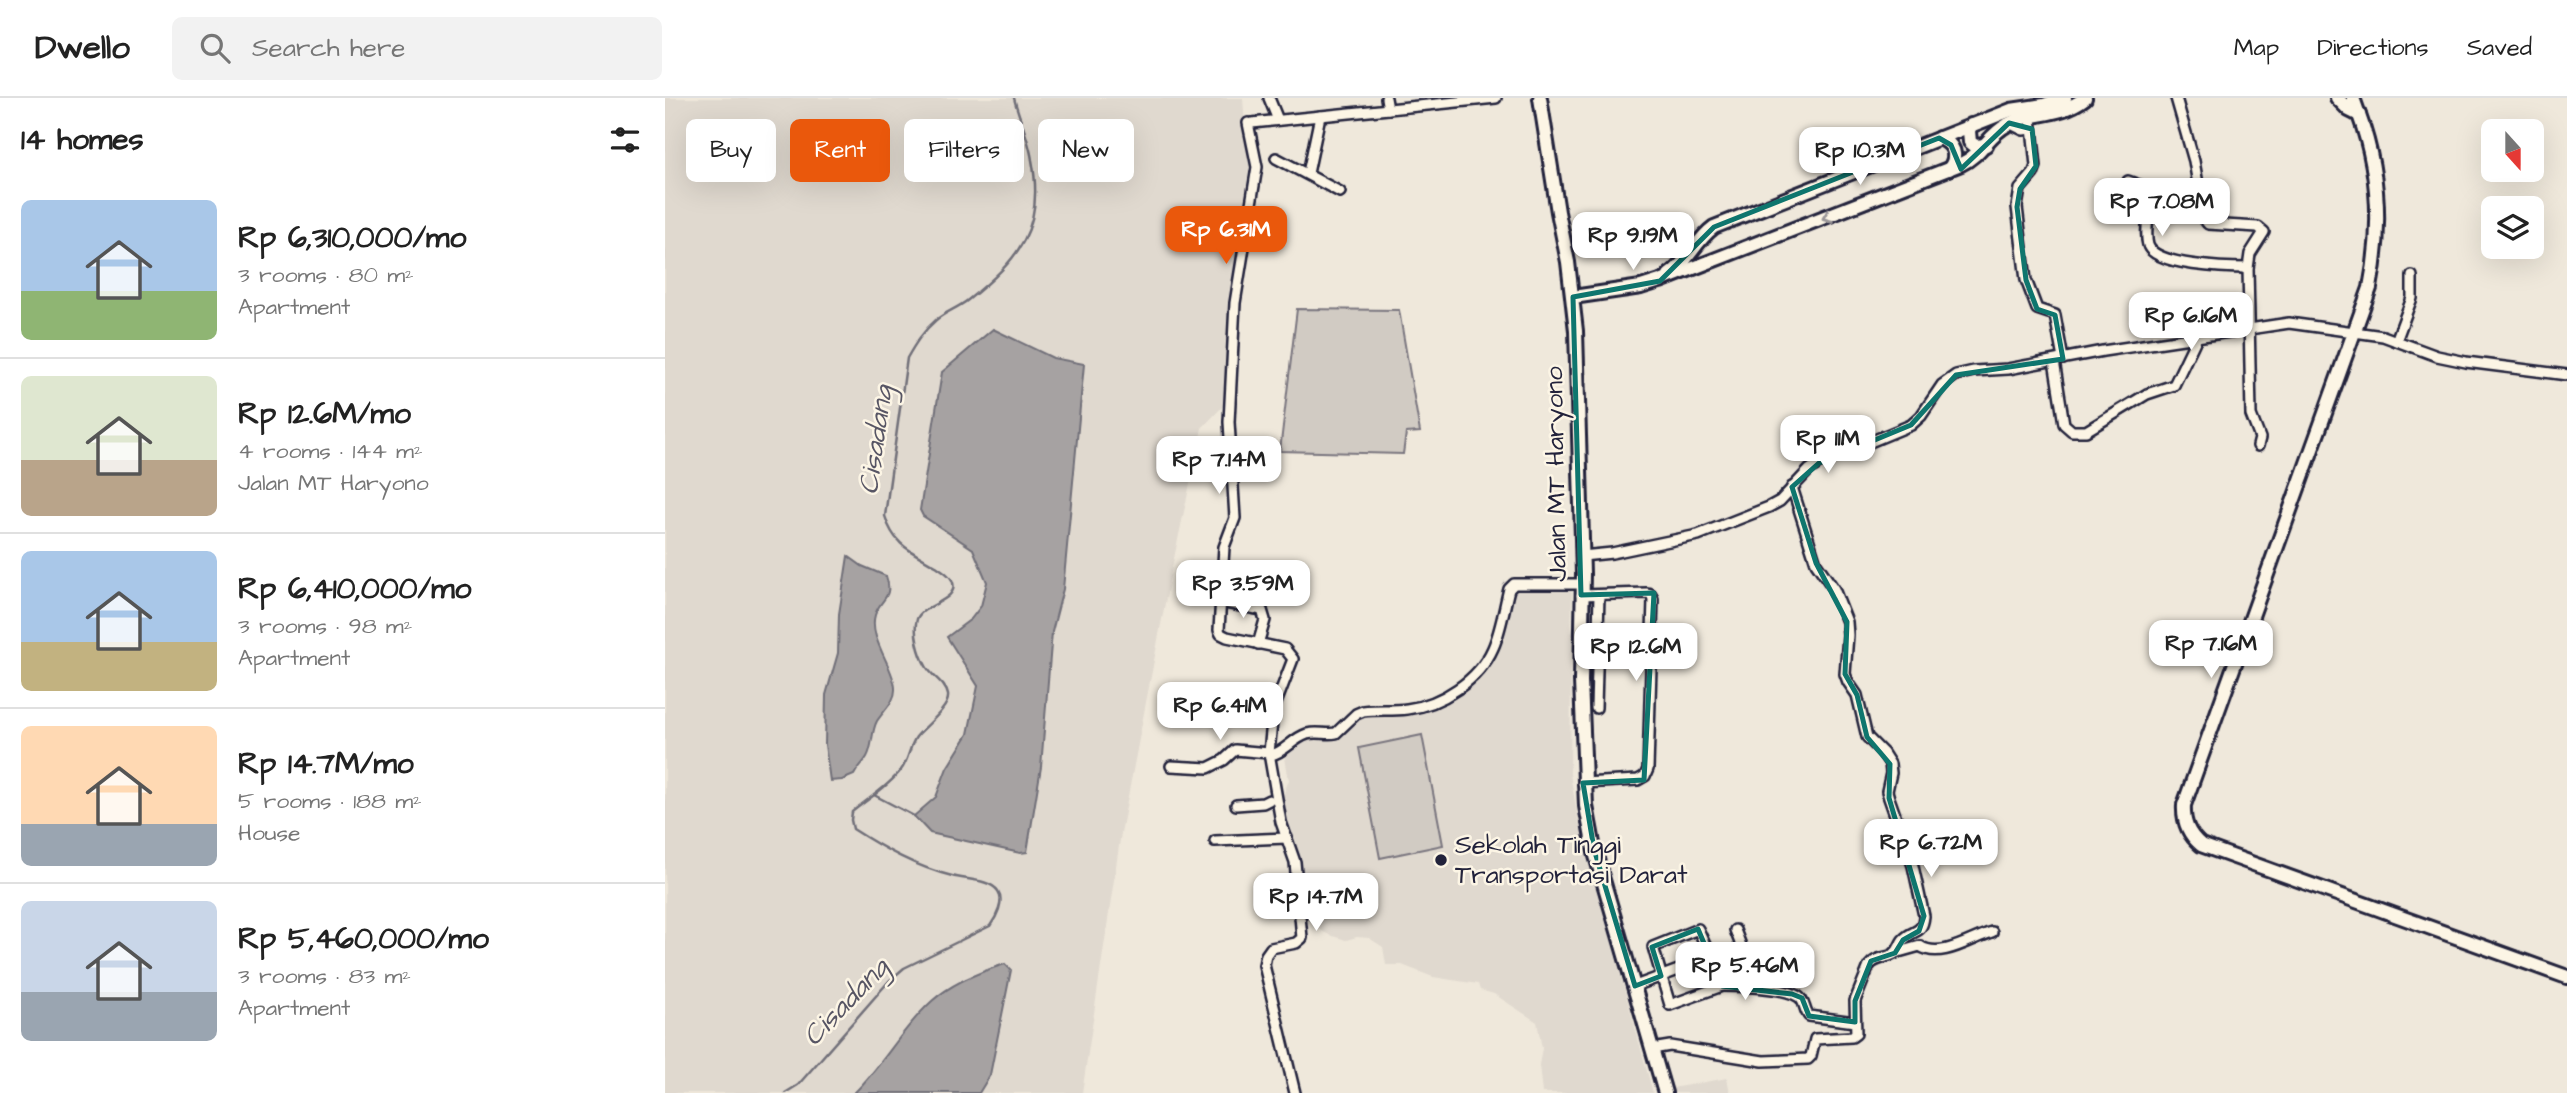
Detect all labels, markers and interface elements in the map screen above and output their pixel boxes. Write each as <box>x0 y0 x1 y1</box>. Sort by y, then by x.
search box <box>172 17 662 80</box>
text: Dwello <box>35 25 130 71</box>
icon: search <box>196 29 234 67</box>
text: Search here <box>252 30 405 66</box>
text: Map <box>2234 31 2279 65</box>
text: Directions <box>2317 31 2429 65</box>
text: Saved <box>2467 31 2532 65</box>
text: 14 homes <box>21 119 144 161</box>
chip: Buy <box>686 119 776 182</box>
chip: Rent <box>790 119 890 182</box>
chip: Filters <box>904 119 1024 182</box>
chip: New <box>1038 119 1134 182</box>
north arrow <box>2481 119 2545 182</box>
map controls <box>2481 119 2544 259</box>
icon: filters <box>606 121 644 159</box>
pin: Rp 10.3M <box>1788 127 1932 187</box>
text: Rp 10.3M <box>1815 134 1905 166</box>
pin: Rp 7.08M <box>2090 178 2234 238</box>
text: Rp 7.08M <box>2110 185 2214 217</box>
button: layers <box>2481 196 2544 259</box>
pin: Rp 6.31M <box>1154 206 1298 266</box>
one-way arrow <box>1822 208 1834 222</box>
pin: Rp 9.19M <box>1561 212 1705 272</box>
text: Rp 6.31M <box>1181 213 1271 245</box>
text: Rp 6,310,000/mo <box>238 217 466 259</box>
text: Rp 9.19M <box>1588 219 1678 251</box>
icon: home <box>77 228 161 312</box>
text: 3 rooms · 80 m² <box>238 259 414 291</box>
text: Apartment <box>238 291 350 323</box>
pin: Rp 6.16M <box>2119 292 2263 352</box>
text: Rp 6.16M <box>2145 299 2237 331</box>
street label: Jalan MT Haryono <box>1536 365 1578 582</box>
water label: Cisadang <box>849 382 904 497</box>
text: Rp 12.6M/mo <box>238 393 411 435</box>
icon: home <box>77 404 161 488</box>
pin: Rp 11M <box>1771 416 1885 475</box>
text: Rp 11M <box>1796 422 1860 454</box>
text: 4 rooms · 144 m² <box>238 435 423 467</box>
pin: Rp 7.14M <box>1147 436 1291 496</box>
text: Rp 7.14M <box>1172 443 1266 475</box>
text: Jalan MT Haryono <box>238 467 429 499</box>
pin: Rp 3.59M <box>1171 560 1315 620</box>
text: Rp 3.59M <box>1192 567 1294 599</box>
text: Rp 6,410,000/mo <box>238 568 471 610</box>
icon: home <box>77 579 161 663</box>
text: 3 rooms · 98 m² <box>238 610 412 642</box>
pin: Rp 7.16M <box>2139 620 2283 680</box>
pin: Rp 12.6M <box>1564 624 1708 683</box>
text: Rp 7.16M <box>2165 627 2257 659</box>
text: Rp 12.6M <box>1590 630 1682 662</box>
text: Apartment <box>238 642 350 674</box>
pin: Rp 6.41M <box>1148 682 1292 742</box>
text: Rp 6.41M <box>1173 689 1267 721</box>
text: Rp 14.7M/mo <box>238 743 414 785</box>
icon: home <box>77 754 161 838</box>
text: 5 rooms · 188 m² <box>238 785 422 817</box>
text: House <box>238 817 301 849</box>
pin: Rp 6.72M <box>1859 820 2003 879</box>
text: Rp 6.72M <box>1880 826 1982 858</box>
place label: Sekolah Tinggi Transportasi Darat <box>1455 827 1688 893</box>
marker: Sekolah Tinggi Transportasi Darat <box>1433 852 1449 868</box>
pin: Rp 14.7M <box>1244 874 1388 933</box>
text: Rp 14.7M <box>1269 880 1363 912</box>
text: Rp 5,460,000/mo <box>238 918 489 960</box>
icon: home <box>77 929 161 1013</box>
pin: Rp 5.46M <box>1673 942 1817 1002</box>
water label: Cisadang <box>794 948 900 1056</box>
text: Rp 5.46M <box>1691 949 1799 981</box>
text: 3 rooms · 83 m² <box>238 960 411 992</box>
text: Apartment <box>238 992 350 1024</box>

